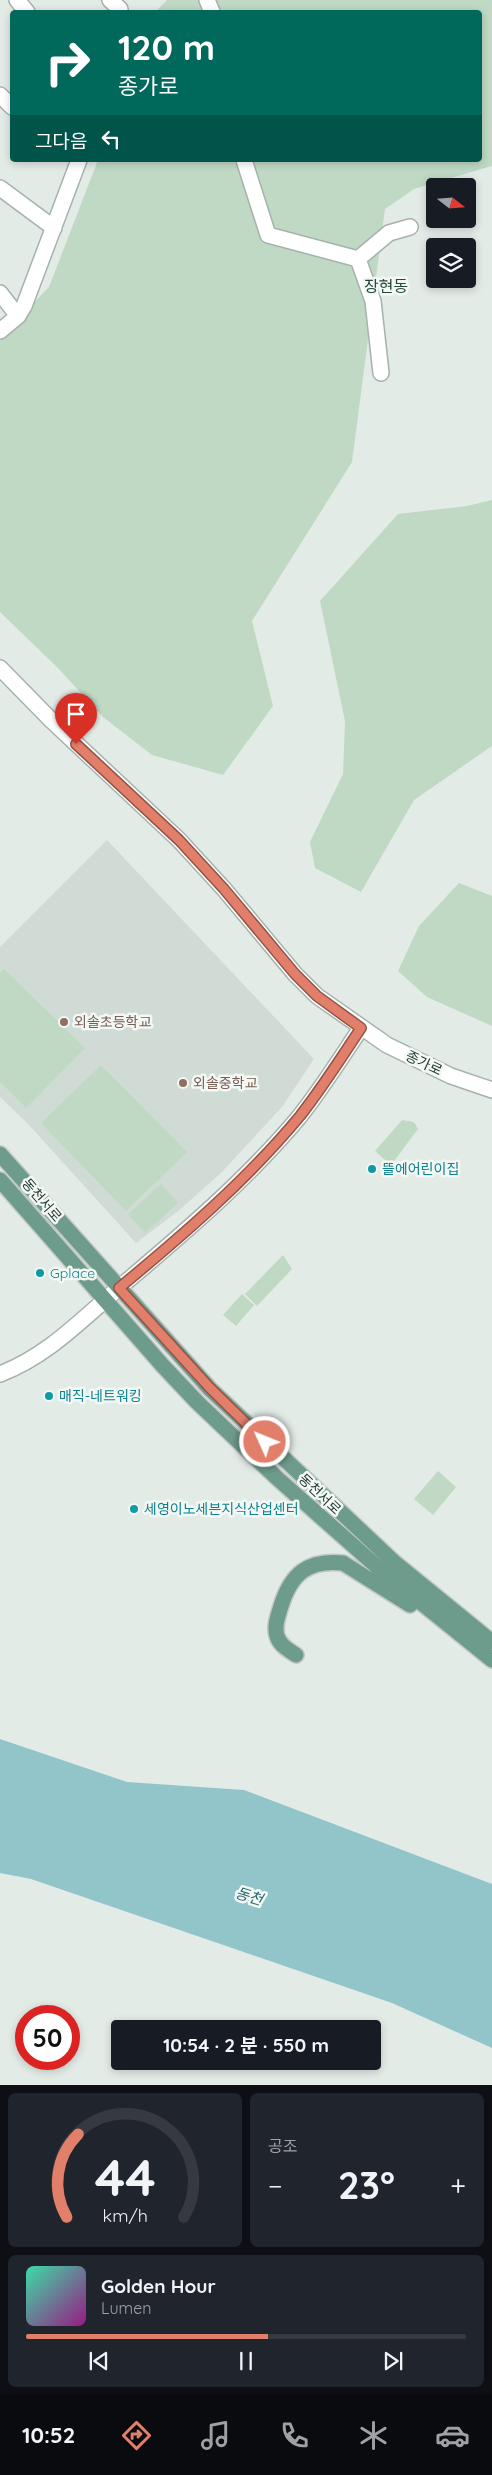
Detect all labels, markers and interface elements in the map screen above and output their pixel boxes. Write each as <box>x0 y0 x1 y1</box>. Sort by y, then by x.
text: 120 m <box>118 25 215 69</box>
icon: right <box>35 30 100 95</box>
text: 종가로 <box>118 72 179 100</box>
icon: left <box>97 125 125 153</box>
text: 그다음 <box>35 129 87 153</box>
north arrow <box>426 178 476 228</box>
map controls <box>426 178 476 288</box>
button: layers <box>426 238 476 288</box>
district label: 장현동 <box>364 276 408 296</box>
pin <box>55 693 97 744</box>
icon: arrive <box>62 700 90 728</box>
place label: 외솔초등학교 <box>74 1013 151 1031</box>
marker: 외솔초등학교 <box>58 1016 70 1028</box>
street label: 종가로 <box>403 1047 445 1079</box>
place label: 외솔중학교 <box>193 1074 258 1092</box>
marker: 외솔중학교 <box>177 1077 189 1089</box>
place label: 뜰에어린이집 <box>382 1160 459 1178</box>
marker: 뜰에어린이집 <box>366 1163 378 1175</box>
street label: 동천서로 <box>18 1175 66 1225</box>
place label: Gplace <box>50 1264 95 1282</box>
marker: Gplace <box>34 1267 46 1279</box>
place label: 매직-네트워킹 <box>59 1387 142 1405</box>
marker: 매직-네트워킹 <box>43 1390 55 1402</box>
position arrow <box>238 1415 290 1467</box>
street label: 동천서로 <box>295 1470 345 1518</box>
place label: 세영이노세븐지식산업센터 <box>144 1500 299 1518</box>
marker: 세영이노세븐지식산업센터 <box>128 1503 140 1515</box>
water label: 동천 <box>233 1883 267 1910</box>
speed limit sign: 50 <box>15 2005 80 2070</box>
text: 10:54 · 2 분 · 550 m <box>163 2033 329 2057</box>
text: 공조 <box>268 2136 297 2156</box>
text: 44 <box>94 2144 156 2209</box>
text: 23° <box>338 2161 395 2209</box>
text: − <box>268 2168 283 2203</box>
text: + <box>450 2168 466 2203</box>
text: km/h <box>102 2204 148 2226</box>
text: Golden Hour <box>101 2274 216 2298</box>
text: Lumen <box>101 2298 152 2318</box>
icon: previous <box>85 2347 113 2375</box>
icon: pause <box>232 2347 260 2375</box>
icon: next <box>379 2347 407 2375</box>
icon: directions <box>119 2418 154 2453</box>
icon: music <box>198 2418 233 2453</box>
icon: phone <box>277 2418 312 2453</box>
icon: climate <box>356 2418 391 2453</box>
icon: car <box>435 2418 470 2453</box>
text: 10:52 <box>22 2421 75 2449</box>

